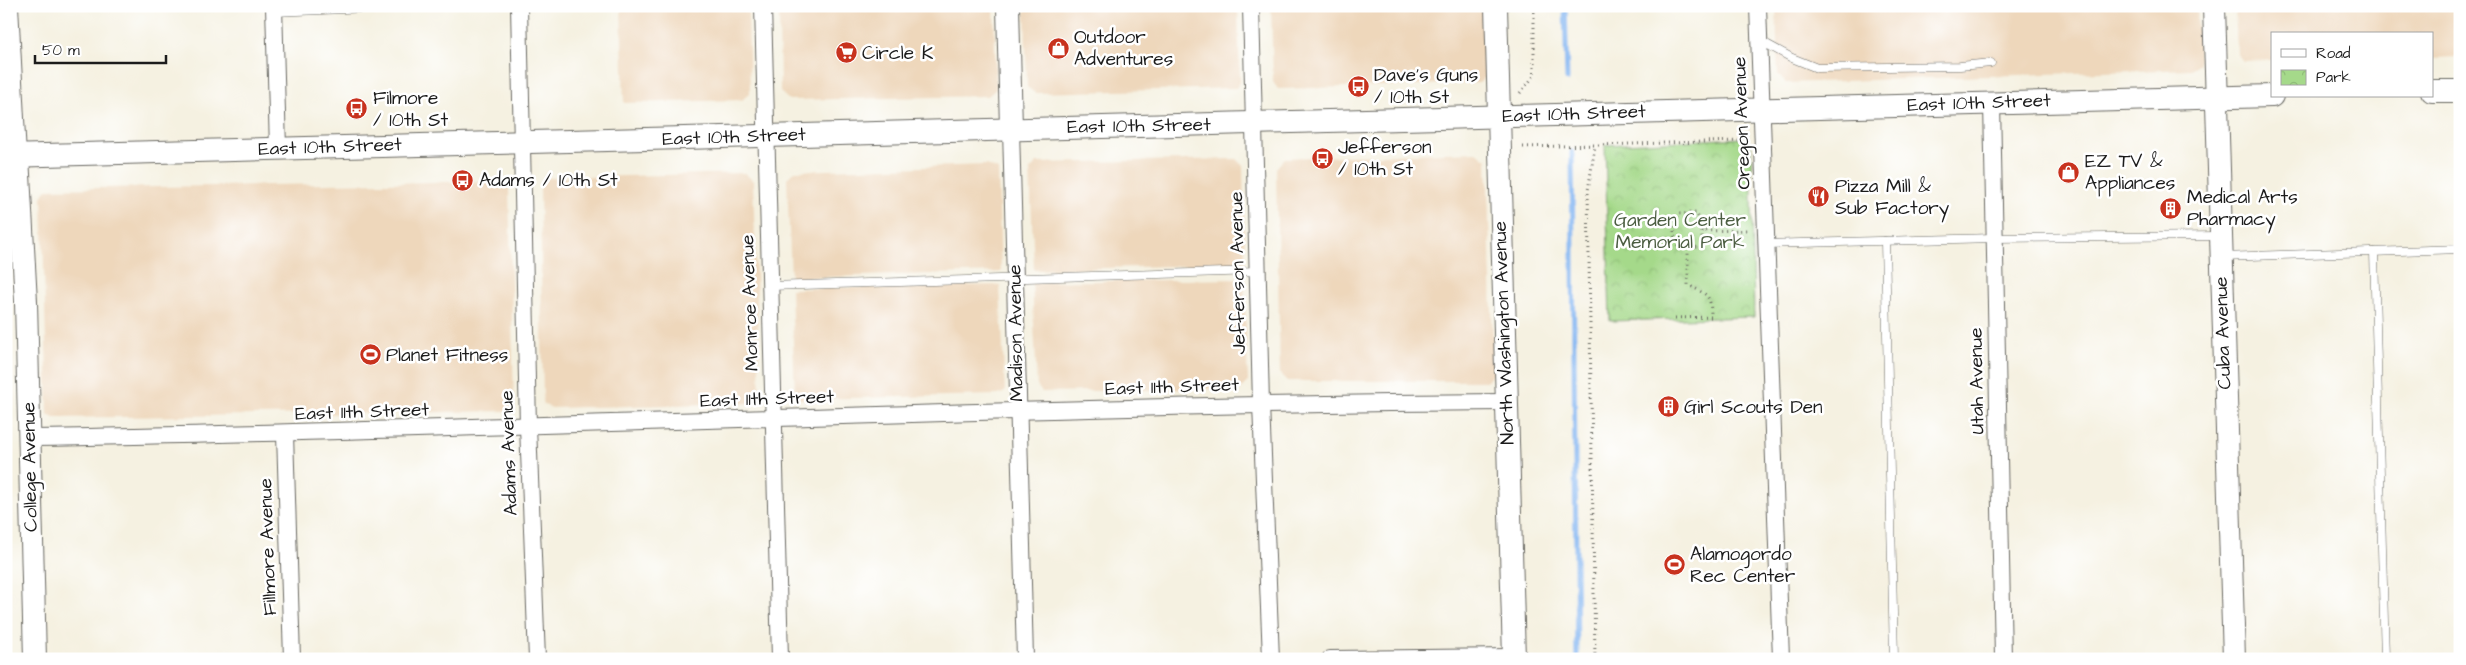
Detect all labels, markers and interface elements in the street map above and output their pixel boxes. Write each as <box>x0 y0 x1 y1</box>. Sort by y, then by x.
place label: Outdoor Adventures <box>1074 24 1173 73</box>
scale bar <box>35 32 166 64</box>
legend <box>2271 32 2434 98</box>
shop icon: Outdoor Adventures <box>1046 36 1070 60</box>
text: 50 m <box>42 40 80 61</box>
place label: Circle K <box>862 40 934 67</box>
supermarket icon: Circle K <box>834 41 858 65</box>
text: Road <box>2316 43 2351 64</box>
street label: Oregon Avenue <box>1726 56 1759 190</box>
place label: Dave's Guns / 10th St <box>1374 62 1478 111</box>
text: Park <box>2316 67 2351 88</box>
bus stop icon: Dave's Guns / 10th St <box>1346 74 1370 98</box>
place label: Filmore / 10th St <box>373 85 449 134</box>
street label: East 10th Street <box>1907 87 2051 119</box>
bus stop icon: Filmore / 10th St <box>345 97 369 121</box>
street label: East 10th Street <box>1502 98 1646 130</box>
street label: East 10th Street <box>1067 111 1211 141</box>
street label: East 10th Street <box>662 121 806 153</box>
street label: East 10th Street <box>258 131 402 163</box>
place label: Jefferson / 10th St <box>1338 134 1431 183</box>
bus stop icon: Jefferson / 10th St <box>1310 146 1334 170</box>
place label: EZ TV & Appliances <box>2085 148 2175 197</box>
shop icon: EZ TV & Appliances <box>2057 160 2081 184</box>
place label: Adams / 10th St <box>479 167 618 194</box>
bus stop icon: Adams / 10th St <box>451 168 475 192</box>
place label: Pizza Mill & Sub Factory <box>1835 173 1950 223</box>
place label: Medical Arts Pharmacy <box>2187 184 2298 234</box>
restaurant icon: Pizza Mill & Sub Factory <box>1807 185 1831 209</box>
street label: Jefferson Avenue <box>1223 191 1253 355</box>
building icon: Medical Arts Pharmacy <box>2159 196 2183 220</box>
park label: Garden Center Memorial Park <box>1614 207 1747 256</box>
street label: North Washington Avenue <box>1487 221 1522 445</box>
street label: Monroe Avenue <box>734 234 766 372</box>
street label: Madison Avenue <box>1001 264 1031 402</box>
street label: Cuba Avenue <box>2208 276 2238 390</box>
street label: Utah Avenue <box>1963 327 1991 435</box>
place label: Planet Fitness <box>386 342 508 369</box>
sports icon: Planet Fitness <box>358 343 382 367</box>
street label: East 11th Street <box>1105 371 1240 403</box>
street label: East 11th Street <box>700 383 835 415</box>
street label: Adams Avenue <box>493 390 525 516</box>
place label: Girl Scouts Den <box>1684 394 1823 421</box>
building icon: Girl Scouts Den <box>1656 395 1680 419</box>
street label: East 11th Street <box>295 396 430 428</box>
street label: College Avenue <box>15 402 46 532</box>
street label: Fillmore Avenue <box>252 478 284 616</box>
place label: Alamogordo Rec Center <box>1690 541 1796 590</box>
sports icon: Alamogordo Rec Center <box>1662 553 1686 577</box>

